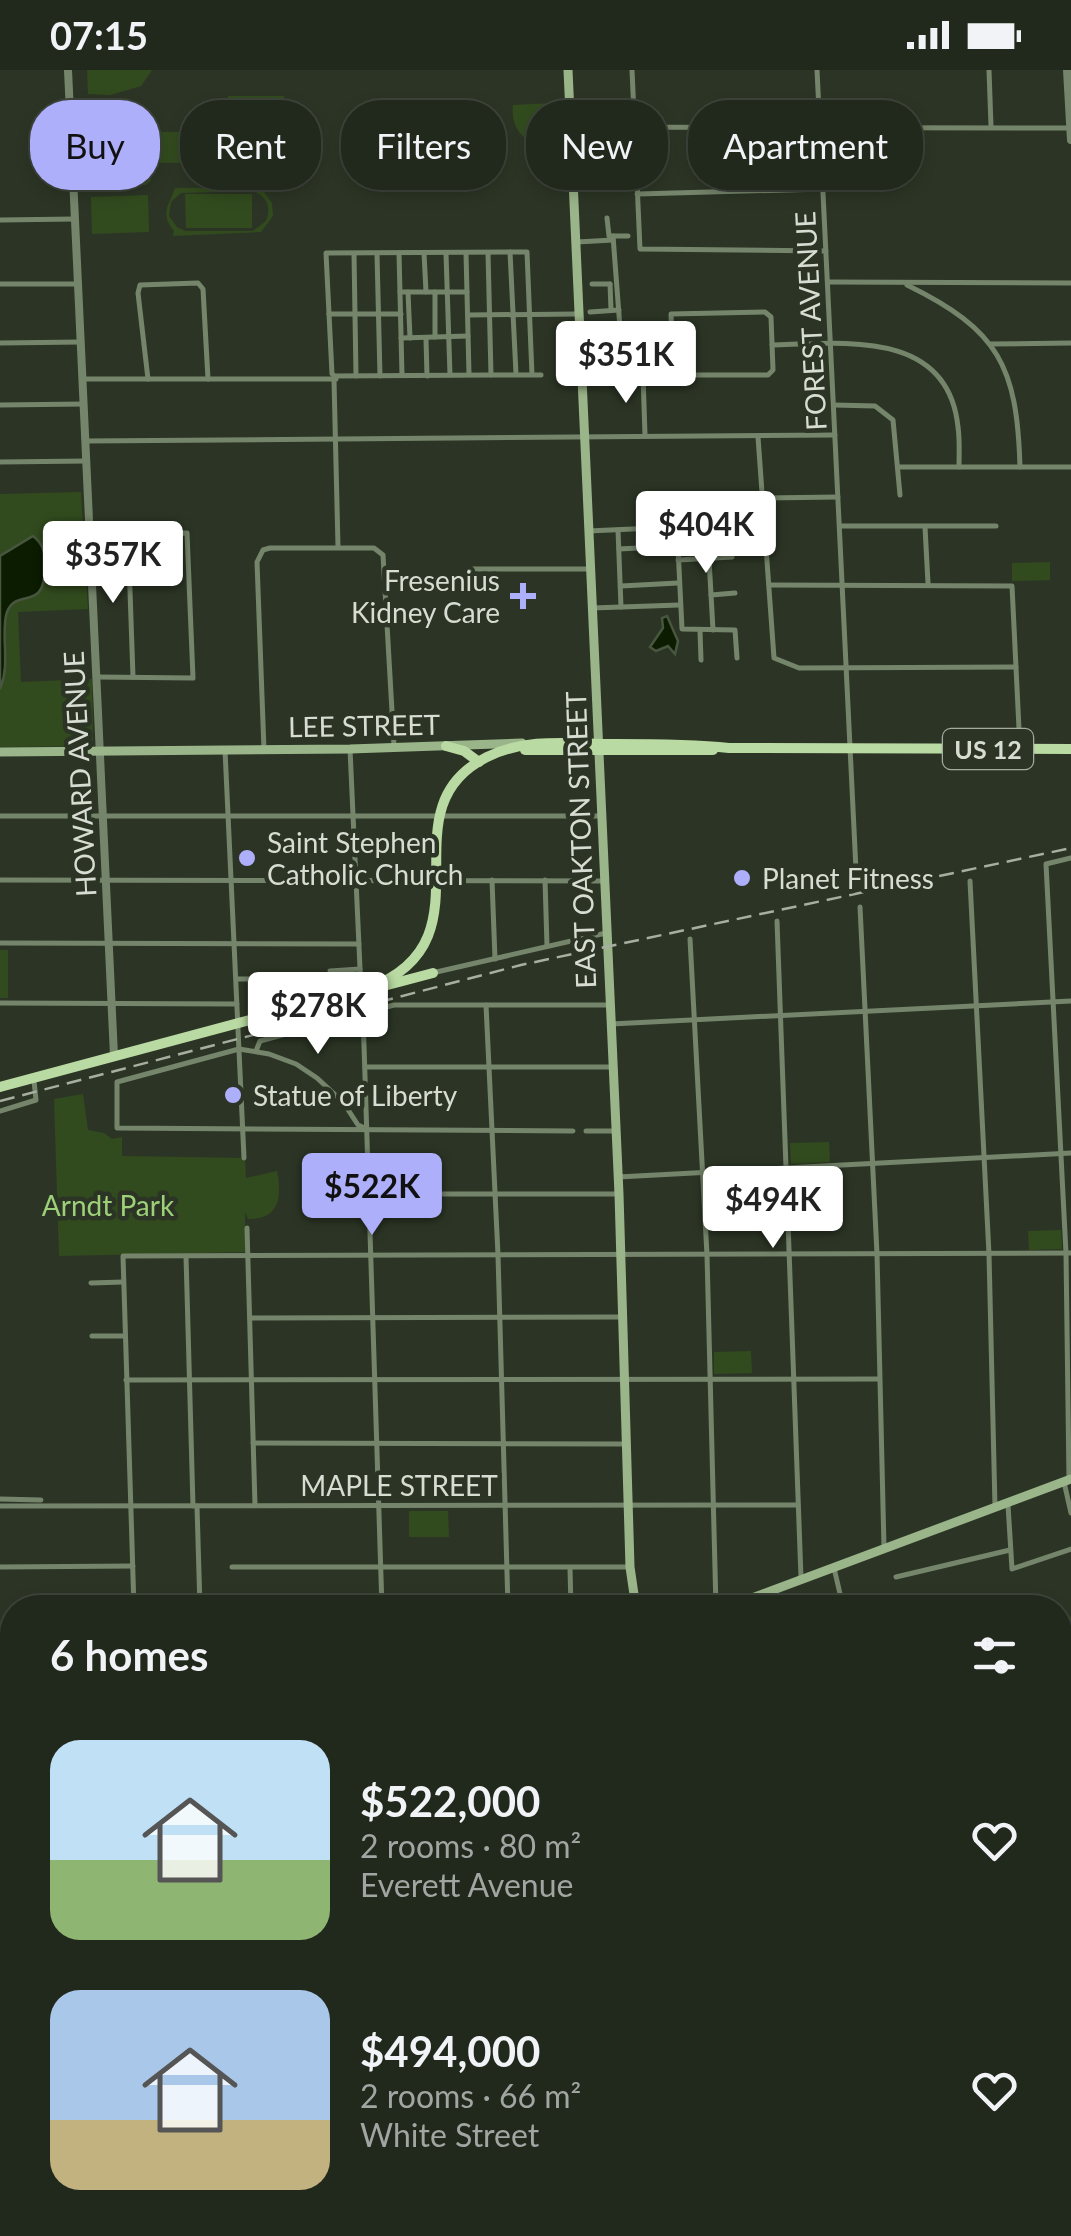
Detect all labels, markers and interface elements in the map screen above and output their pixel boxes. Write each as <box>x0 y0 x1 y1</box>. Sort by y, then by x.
text: 07:15 <box>50 12 148 58</box>
chip: Buy <box>30 100 160 190</box>
chip: Rent <box>180 100 321 190</box>
chip: Filters <box>341 100 506 190</box>
chip: New <box>526 100 668 190</box>
chip: Apartment <box>688 100 923 190</box>
street label: FOREST AVENUE <box>787 210 833 432</box>
pin: $351K <box>556 321 696 406</box>
text: $351K <box>578 334 674 373</box>
pin: $404K <box>636 491 776 576</box>
text: $404K <box>658 504 754 543</box>
pin: $357K <box>43 521 183 606</box>
text: $357K <box>65 534 161 573</box>
place label: Fresenius Kidney Care <box>351 563 500 629</box>
marker: Fresenius Kidney Care <box>510 583 536 609</box>
street label: HOWARD AVENUE <box>56 650 102 898</box>
street label: EAST OAKTON STREET <box>558 690 602 989</box>
street label: LEE STREET <box>288 707 441 743</box>
road number: US 12 <box>943 729 1033 769</box>
place label: Saint Stephen Catholic Church <box>267 825 463 891</box>
marker: Saint Stephen Catholic Church <box>236 847 258 869</box>
place label: Planet Fitness <box>762 861 934 895</box>
marker: Planet Fitness <box>731 867 753 889</box>
pin: $278K <box>248 972 388 1057</box>
text: $278K <box>270 985 366 1024</box>
place label: Statue of Liberty <box>253 1078 458 1112</box>
marker: Statue of Liberty <box>222 1084 244 1106</box>
pin: $522K <box>302 1153 442 1238</box>
text: $522K <box>324 1166 420 1205</box>
pin: $494K <box>703 1166 843 1251</box>
text: $494K <box>725 1179 821 1218</box>
park label: Arndt Park <box>42 1188 175 1222</box>
street label: MAPLE STREET <box>300 1468 498 1502</box>
icon: filters <box>967 1628 1022 1683</box>
text: 6 homes <box>50 1630 208 1680</box>
text: $522,000 <box>360 1776 540 1826</box>
icon: home <box>130 1780 250 1900</box>
icon: heart <box>967 1813 1022 1868</box>
text: 2 rooms · 80 m² <box>360 1826 581 1865</box>
text: Everett Avenue <box>360 1865 573 1904</box>
text: $494,000 <box>360 2026 540 2076</box>
icon: home <box>130 2030 250 2150</box>
icon: heart <box>967 2063 1022 2118</box>
text: 2 rooms · 66 m² <box>360 2076 581 2115</box>
text: White Street <box>360 2115 539 2154</box>

